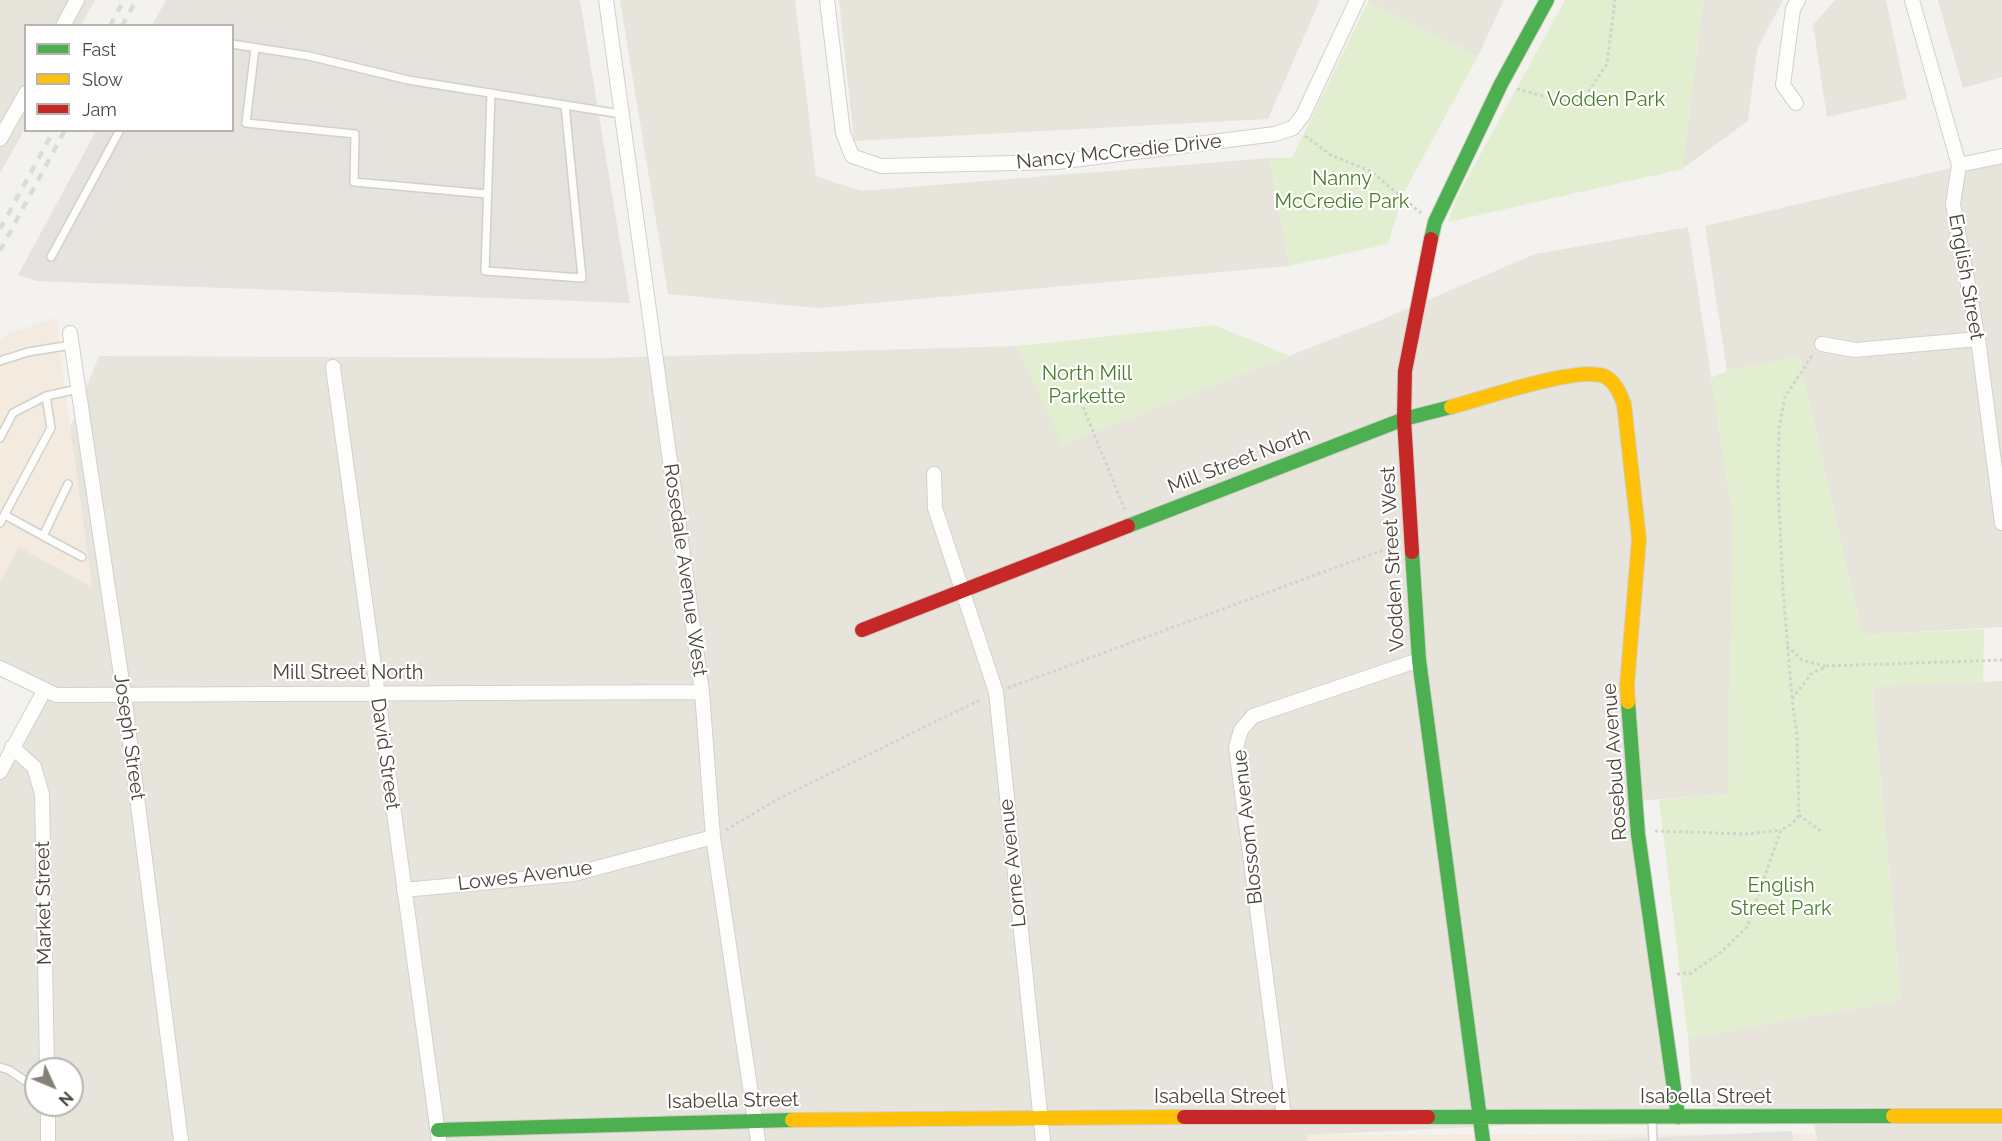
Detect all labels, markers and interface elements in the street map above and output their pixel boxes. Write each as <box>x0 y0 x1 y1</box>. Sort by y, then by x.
legend <box>24 24 234 132</box>
text: Fast <box>82 39 116 60</box>
text: Slow <box>82 69 123 90</box>
park label: Vodden Park <box>1547 88 1665 112</box>
text: Jam <box>82 99 117 120</box>
street label: Nancy McCredie Drive <box>1015 129 1223 175</box>
park label: Nanny McCredie Park <box>1275 167 1409 214</box>
street label: English Street <box>1943 212 1989 342</box>
park label: North Mill Parkette <box>1042 362 1132 409</box>
street label: Mill Street North <box>1164 423 1314 499</box>
street label: Rosedale Avenue West <box>658 462 712 678</box>
street label: Vodden Street West <box>1376 466 1410 652</box>
street label: Mill Street North <box>273 661 423 685</box>
street label: Joseph Street <box>108 672 150 802</box>
street label: Rosebud Avenue <box>1598 682 1632 842</box>
street label: David Street <box>365 696 405 812</box>
street label: Blossom Avenue <box>1228 748 1268 906</box>
street label: Lorne Avenue <box>994 798 1032 928</box>
street label: Market Street <box>31 841 57 965</box>
street label: Lowes Avenue <box>456 856 594 896</box>
park label: English Street Park <box>1730 874 1832 921</box>
north arrow <box>24 1057 84 1117</box>
street label: Isabella Street <box>1154 1085 1286 1109</box>
street label: Isabella Street <box>1640 1085 1772 1109</box>
text: N <box>55 1087 77 1109</box>
street label: Isabella Street <box>667 1088 799 1114</box>

